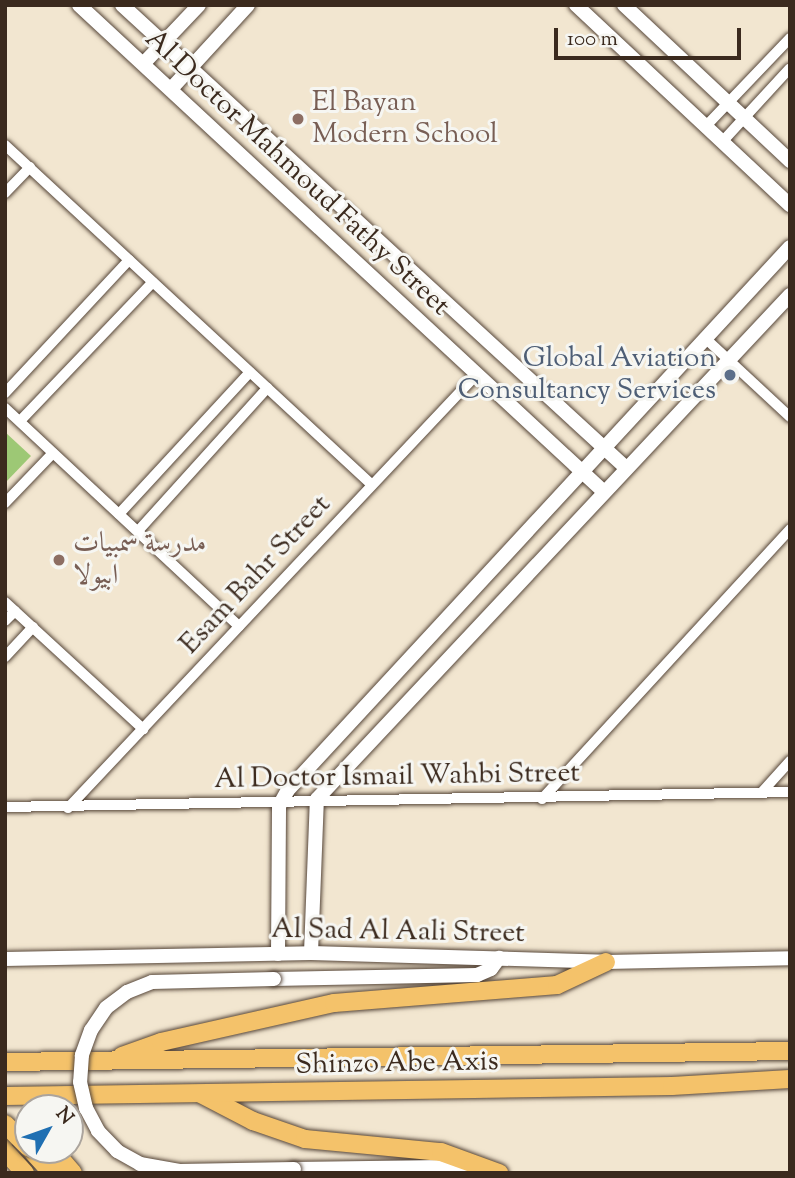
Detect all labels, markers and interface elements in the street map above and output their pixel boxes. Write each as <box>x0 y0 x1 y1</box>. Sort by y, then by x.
scale bar <box>557 14 744 58</box>
street label: Al Doctor Mahmoud Fathy Street <box>138 23 456 323</box>
text: 100 m <box>567 25 618 55</box>
place label: El Bayan Modern School <box>312 86 498 152</box>
marker: El Bayan Modern School <box>290 111 306 127</box>
place label: Global Aviation Consultancy Services <box>458 342 716 408</box>
marker: Global Aviation Consultancy Services <box>722 367 738 383</box>
street label: Esam Bahr Street <box>174 488 338 662</box>
place label: مدرسة سمبيات ابيولا <box>73 527 206 593</box>
marker: مدرسة سمبيات ابيولا <box>51 552 67 568</box>
street label: Al Doctor Ismail Wahbi Street <box>214 757 580 797</box>
street label: Al Sad Al Aali Street <box>271 913 525 951</box>
street label: Shinzo Abe Axis <box>295 1045 499 1083</box>
north arrow <box>14 1094 84 1164</box>
text: N <box>49 1102 79 1131</box>

